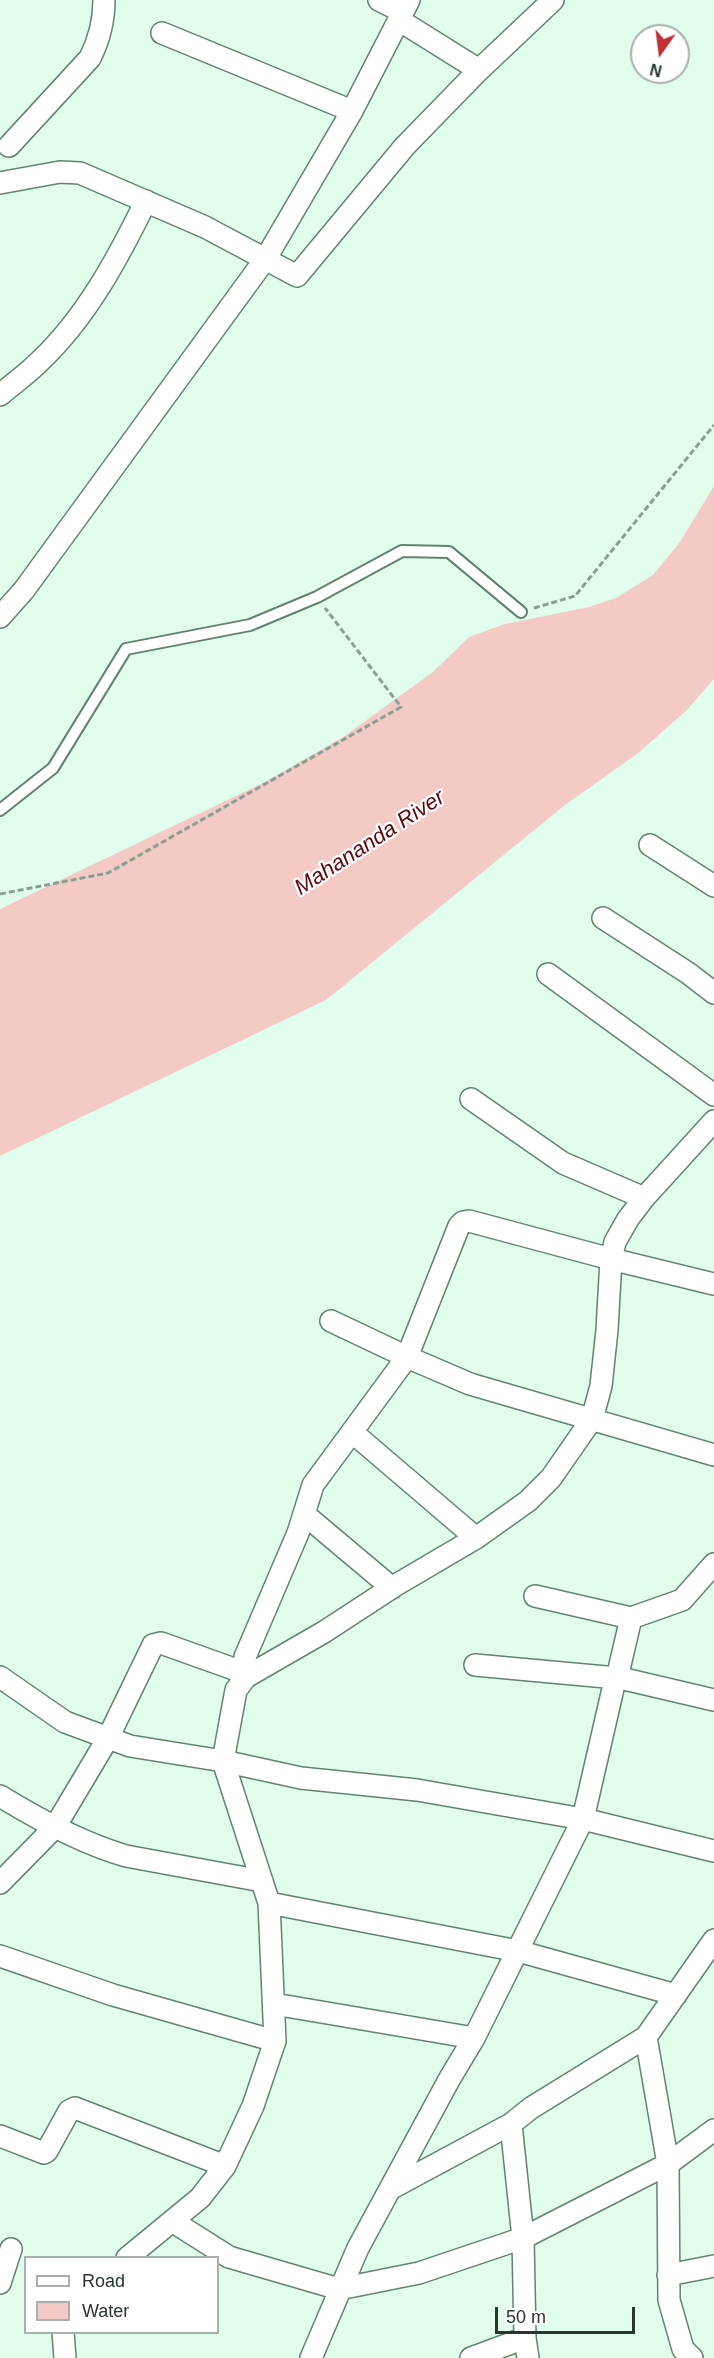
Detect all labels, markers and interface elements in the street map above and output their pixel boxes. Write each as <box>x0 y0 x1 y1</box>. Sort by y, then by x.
north arrow <box>630 24 690 84</box>
text: N <box>648 60 664 80</box>
water label: Mahananda River <box>290 785 450 901</box>
legend <box>24 2256 219 2334</box>
text: Road <box>82 2271 125 2291</box>
scale bar <box>498 2295 638 2333</box>
text: Water <box>82 2301 129 2321</box>
text: 50 m <box>506 2307 546 2327</box>

